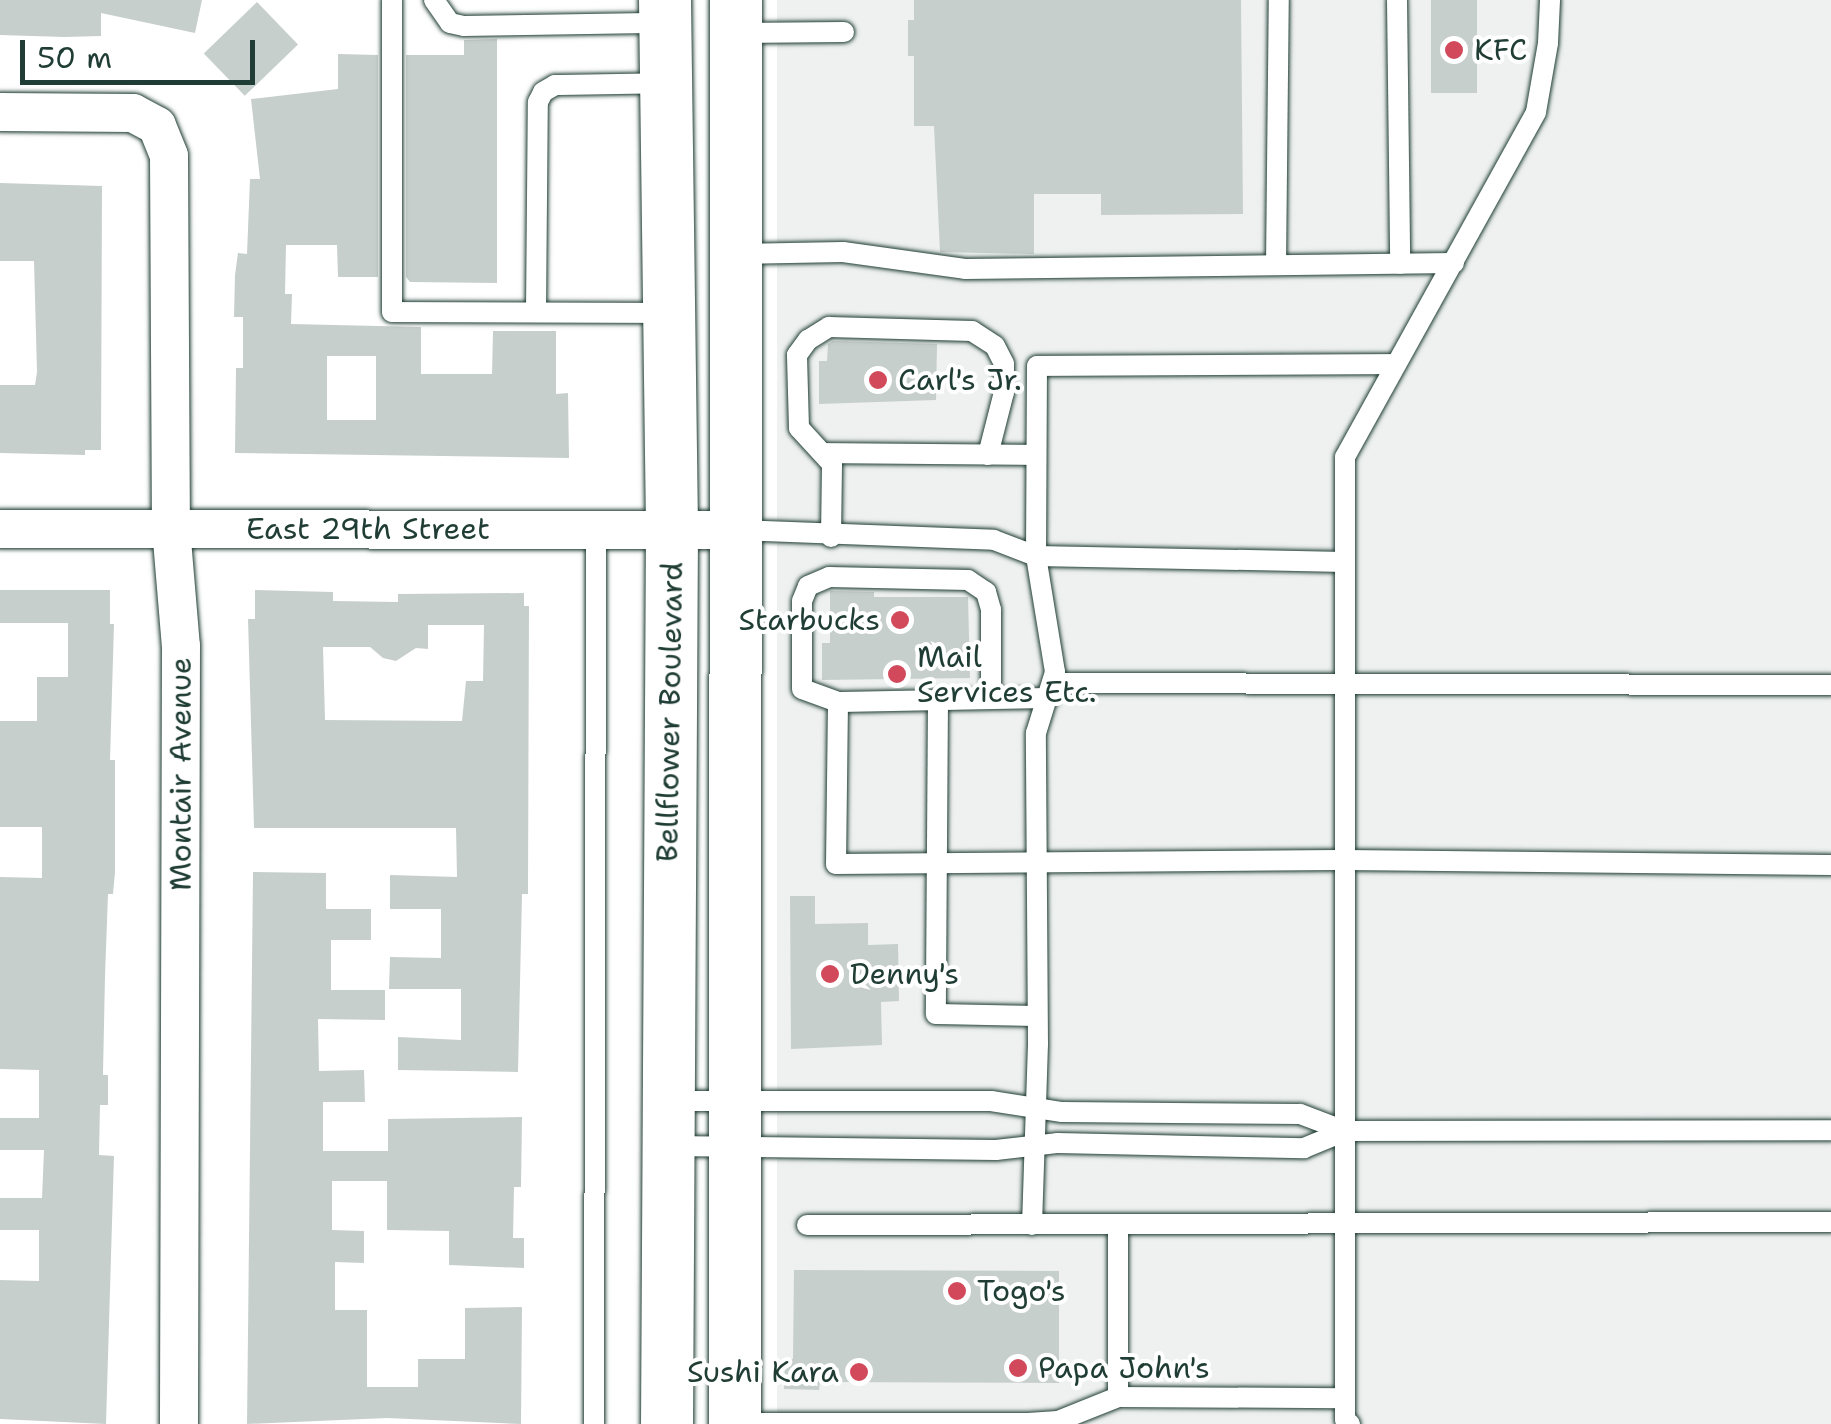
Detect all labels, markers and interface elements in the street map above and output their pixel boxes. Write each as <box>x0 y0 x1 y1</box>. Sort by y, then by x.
scale bar <box>25 20 260 82</box>
place label: KFC <box>1474 32 1527 68</box>
text: 50 m <box>37 37 112 78</box>
marker: KFC <box>1443 39 1465 61</box>
place label: Carl's Jr. <box>898 362 1022 398</box>
marker: Carl's Jr. <box>867 369 889 391</box>
street label: East 29th Street <box>246 511 490 547</box>
street label: Bellflower Boulevard <box>649 562 691 862</box>
place label: Starbucks <box>739 602 880 638</box>
marker: Starbucks <box>889 609 911 631</box>
place label: Mail Services Etc. <box>917 639 1096 710</box>
street label: Montair Avenue <box>163 657 199 891</box>
marker: Mail Services Etc. <box>886 663 908 685</box>
place label: Denny's <box>850 956 959 992</box>
marker: Denny's <box>819 963 841 985</box>
place label: Togo's <box>977 1273 1066 1309</box>
marker: Togo's <box>946 1280 968 1302</box>
place label: Papa John's <box>1038 1350 1210 1386</box>
place label: Sushi Kara <box>687 1354 839 1390</box>
marker: Papa John's <box>1007 1357 1029 1379</box>
marker: Sushi Kara <box>848 1361 870 1383</box>

